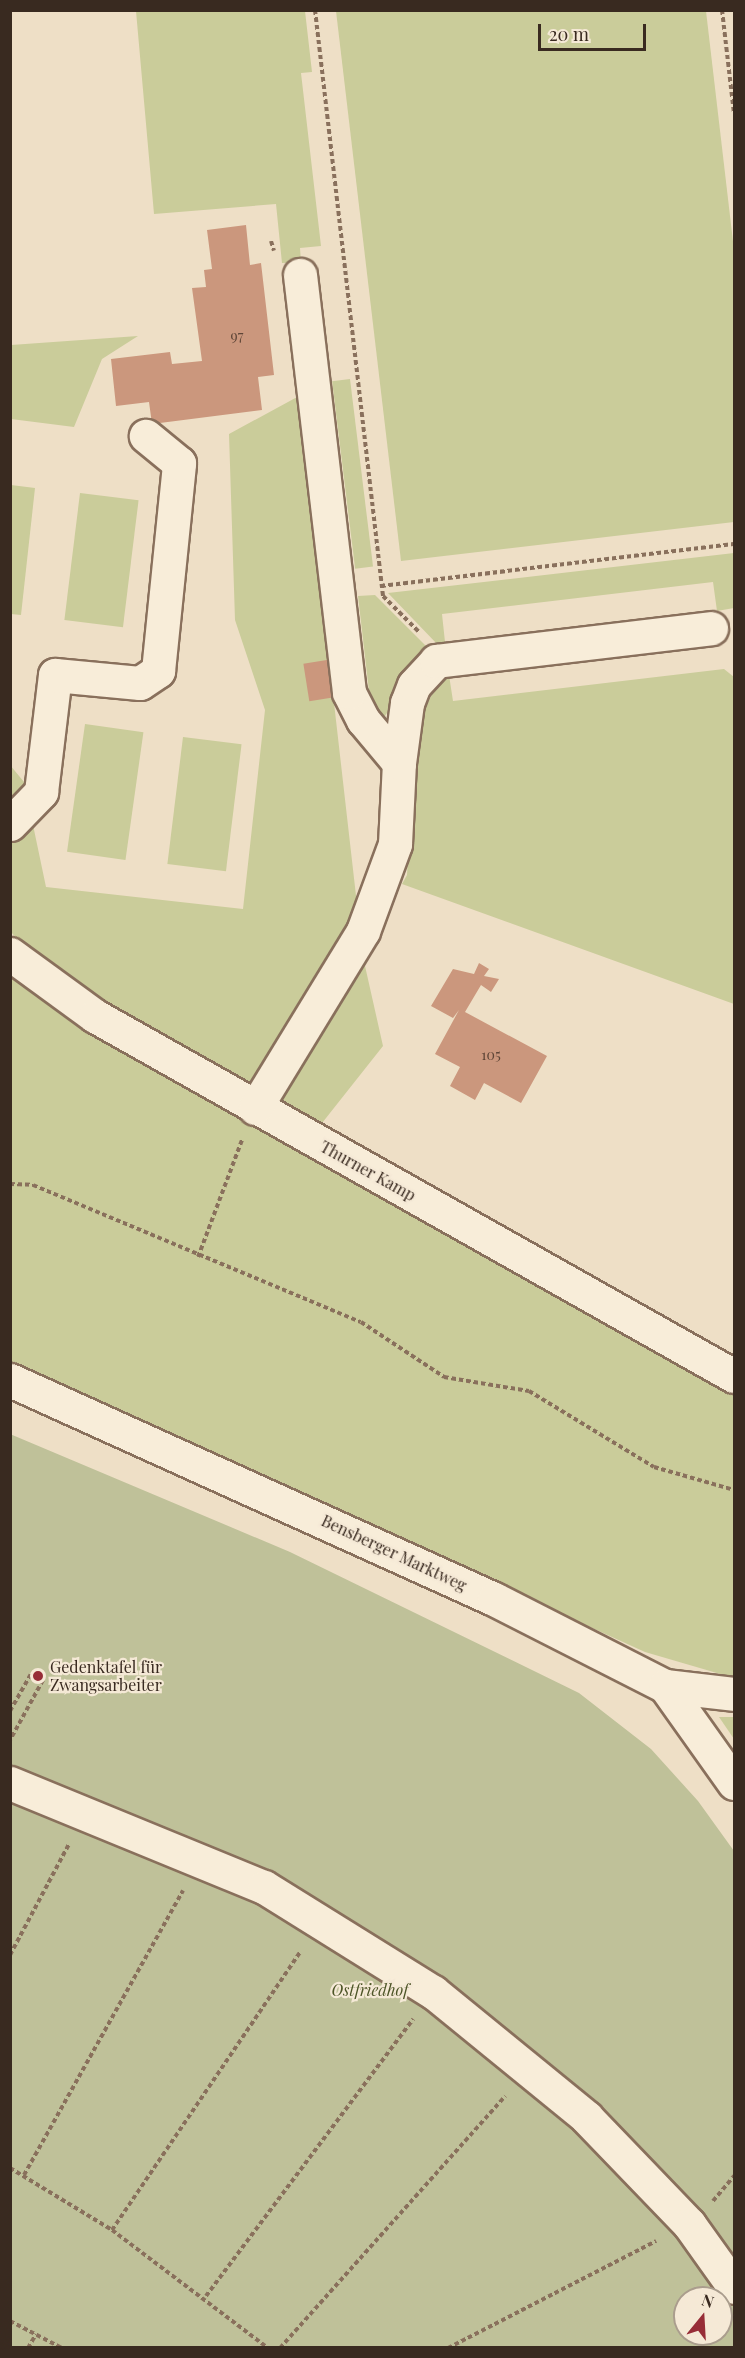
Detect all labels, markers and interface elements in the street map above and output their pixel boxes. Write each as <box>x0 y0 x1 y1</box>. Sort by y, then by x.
scale bar <box>541 12 649 50</box>
text: 20 m <box>549 22 589 46</box>
house number: 97 <box>231 328 243 344</box>
house number: 105 <box>481 1047 501 1063</box>
street label: Thurner Kamp <box>317 1137 419 1205</box>
street label: Bensberger Marktweg <box>318 1511 470 1595</box>
place label: Gedenktafel für Zwangsarbeiter <box>50 1657 162 1695</box>
marker: Gedenktafel für Zwangsarbeiter <box>31 1669 45 1683</box>
park label: Ostfriedhof <box>332 1980 408 2000</box>
north arrow <box>673 2286 733 2346</box>
text: N <box>699 2289 717 2312</box>

